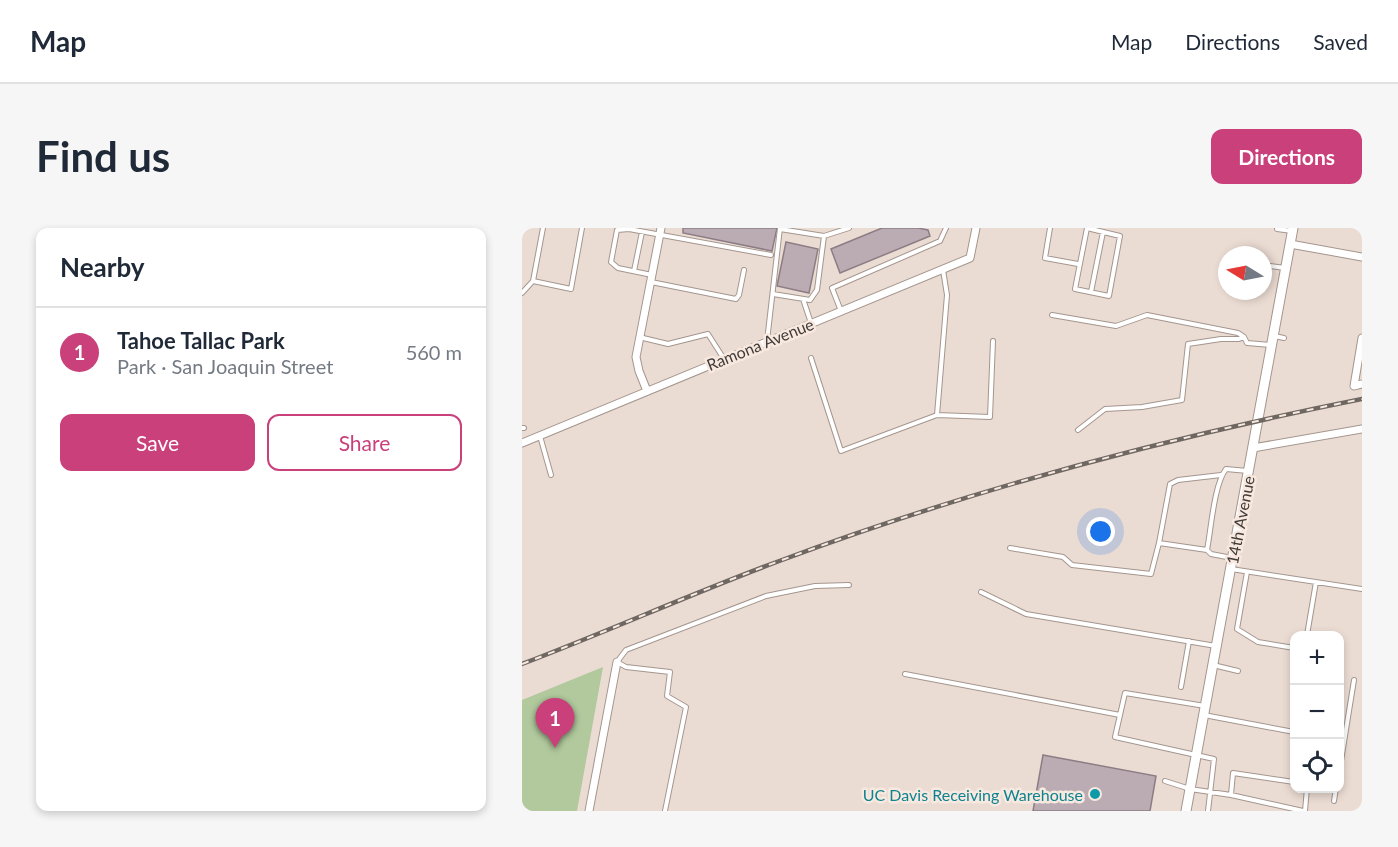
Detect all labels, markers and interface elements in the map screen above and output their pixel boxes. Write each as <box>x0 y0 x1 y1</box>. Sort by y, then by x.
text: Map <box>30 24 86 58</box>
text: Map <box>1111 29 1152 54</box>
text: Directions <box>1185 29 1280 54</box>
text: Saved <box>1313 29 1368 54</box>
button: Directions <box>1211 129 1362 184</box>
text: Find us <box>36 131 170 181</box>
north arrow <box>1218 246 1272 300</box>
text: Nearby <box>60 251 145 283</box>
street label: Ramona Avenue <box>704 314 816 374</box>
text: Tahoe Tallac Park <box>117 327 285 354</box>
text: 1 <box>74 340 85 364</box>
text: 560 m <box>406 340 462 364</box>
text: Park · San Joaquin Street <box>117 354 333 378</box>
button: Save <box>60 414 255 471</box>
button: Share <box>267 414 462 471</box>
street label: 14th Avenue <box>1222 474 1258 566</box>
your location <box>1086 517 1115 546</box>
map controls <box>1290 631 1344 793</box>
button: + <box>1290 631 1344 685</box>
button: − <box>1290 685 1344 739</box>
pin: 1 <box>536 698 574 748</box>
button: locate <box>1290 739 1344 793</box>
place label: UC Davis Receiving Warehouse <box>863 785 1083 804</box>
marker: UC Davis Receiving Warehouse <box>1088 787 1102 801</box>

